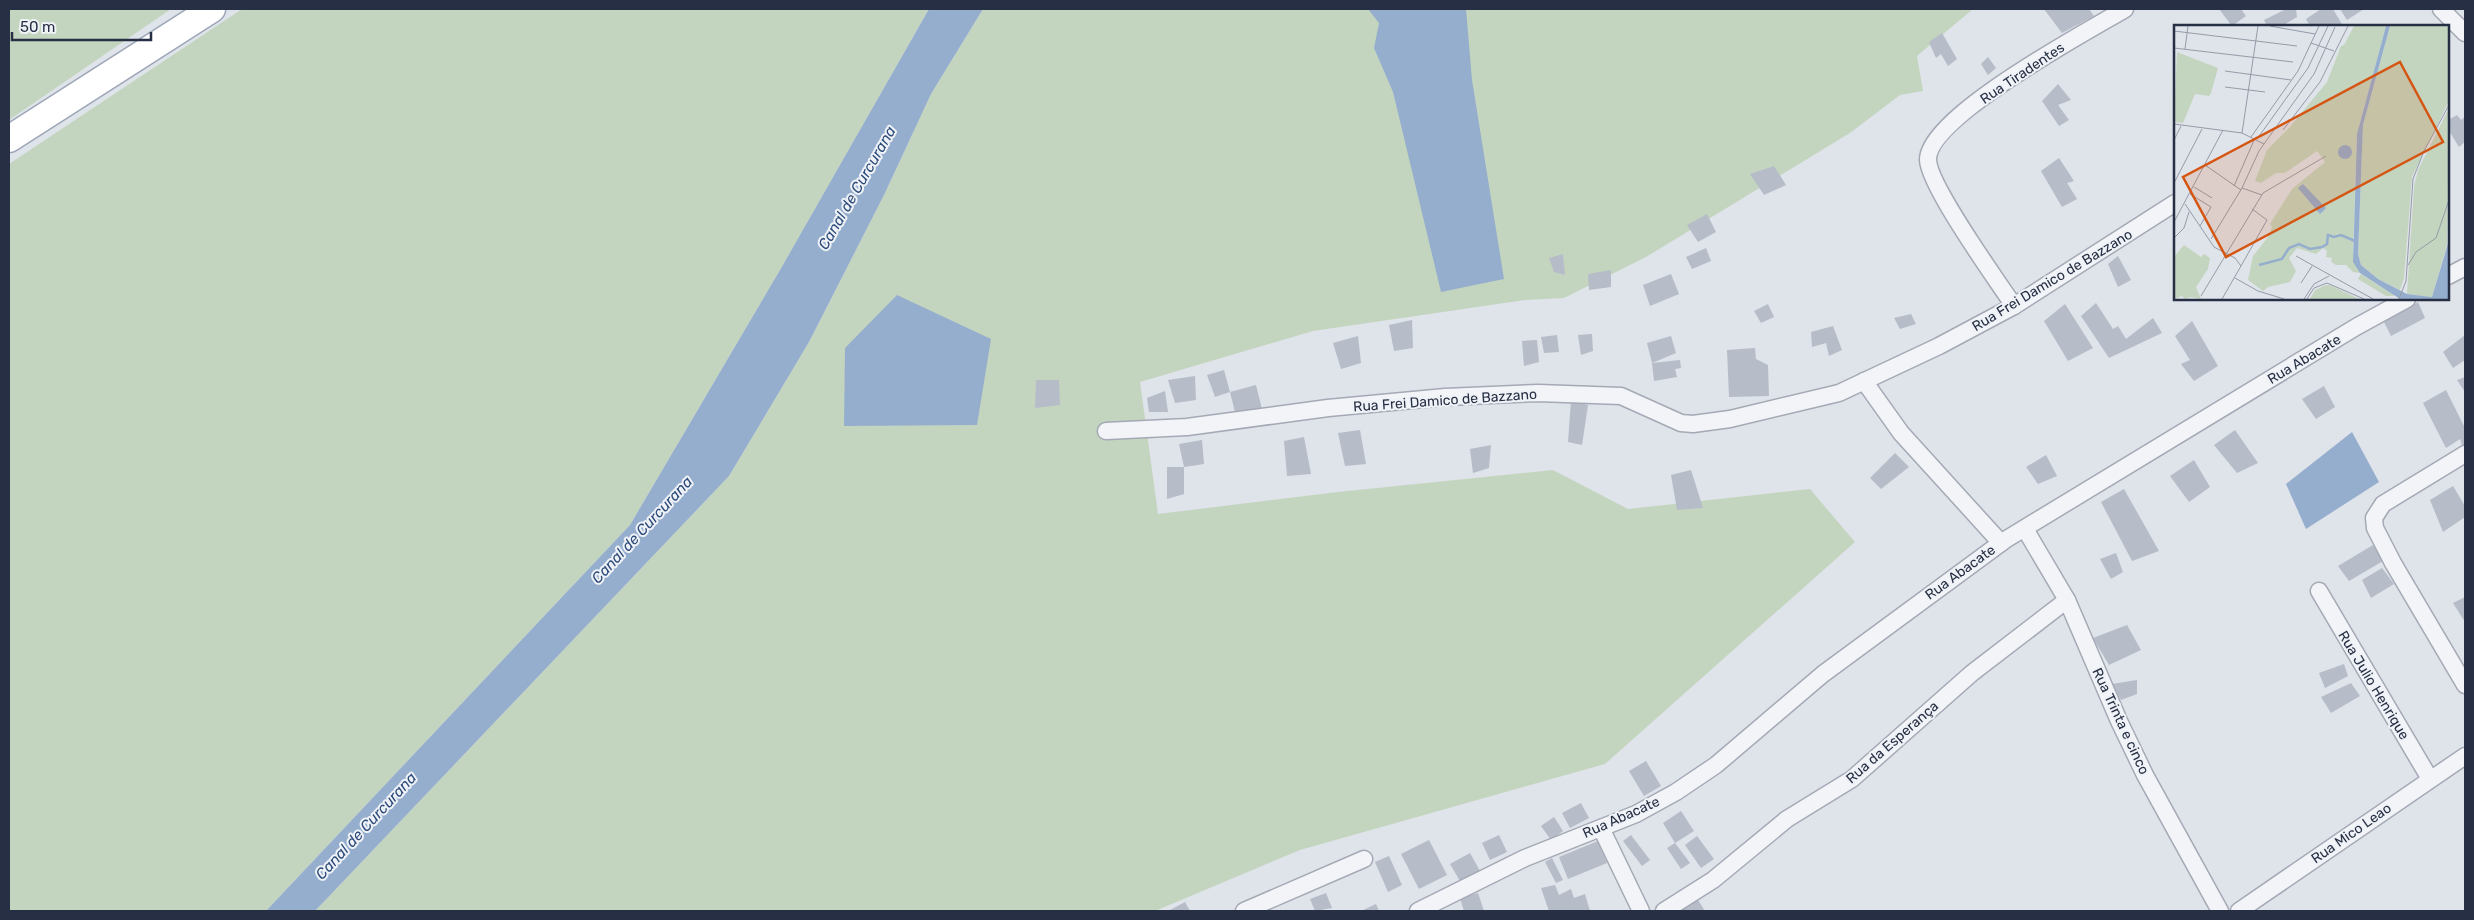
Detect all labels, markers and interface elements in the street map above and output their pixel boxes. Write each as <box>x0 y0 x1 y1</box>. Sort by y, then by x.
scale bar <box>12 10 151 42</box>
text: 50 m <box>20 18 55 36</box>
inset map <box>2174 25 2449 300</box>
street label: Rua Tiradentes <box>1977 39 2068 108</box>
water label: Canal de Curcurana <box>814 123 900 253</box>
street label: Rua Frei Damico de Bazzano <box>1969 226 2136 335</box>
street label: Rua Abacate <box>2265 331 2344 388</box>
street label: Rua Frei Damico de Bazzano <box>1353 386 1537 415</box>
water label: Canal de Curcurana <box>588 473 696 587</box>
street label: Rua Abacate <box>1922 541 1999 604</box>
street label: Rua Julio Henrique <box>2334 628 2413 743</box>
street label: Rua Trinta e cinco <box>2088 665 2153 777</box>
street label: Rua da Esperança <box>1843 698 1942 787</box>
water label: Canal de Curcurana <box>312 769 420 883</box>
street label: Rua Abacate <box>1580 793 1663 842</box>
street label: Rua Mico Leao <box>2308 800 2395 867</box>

